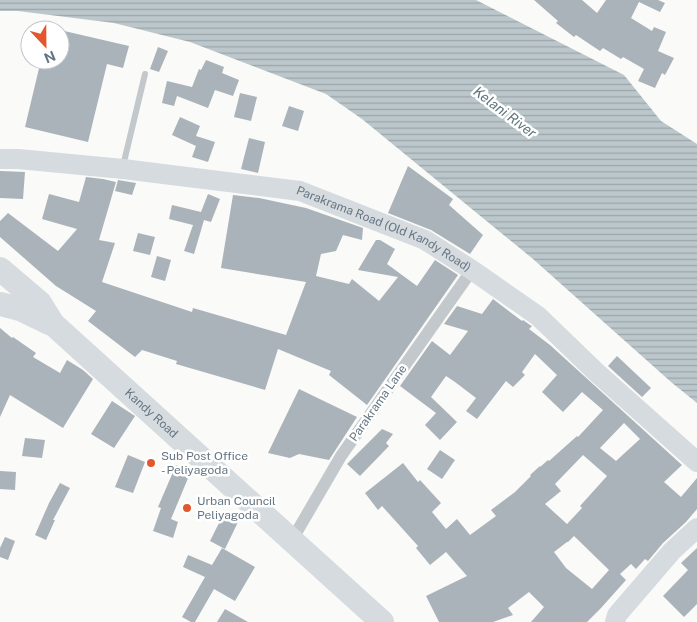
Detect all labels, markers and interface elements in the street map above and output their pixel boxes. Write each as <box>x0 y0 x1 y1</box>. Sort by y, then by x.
north arrow <box>20 20 70 70</box>
text: N <box>42 48 58 67</box>
water label: Kelani River <box>470 83 540 141</box>
street label: Parakrama Road (Old Kandy Road) <box>295 183 474 275</box>
street label: Parakrama Lane <box>346 362 410 444</box>
street label: Kandy Road <box>122 386 181 441</box>
place label: Sub Post Office - Peliyagoda <box>161 449 248 477</box>
marker: Sub Post Office - Peliyagoda <box>145 457 157 469</box>
place label: Urban Council Peliyagoda <box>197 494 276 522</box>
marker: Urban Council Peliyagoda <box>181 502 193 514</box>

